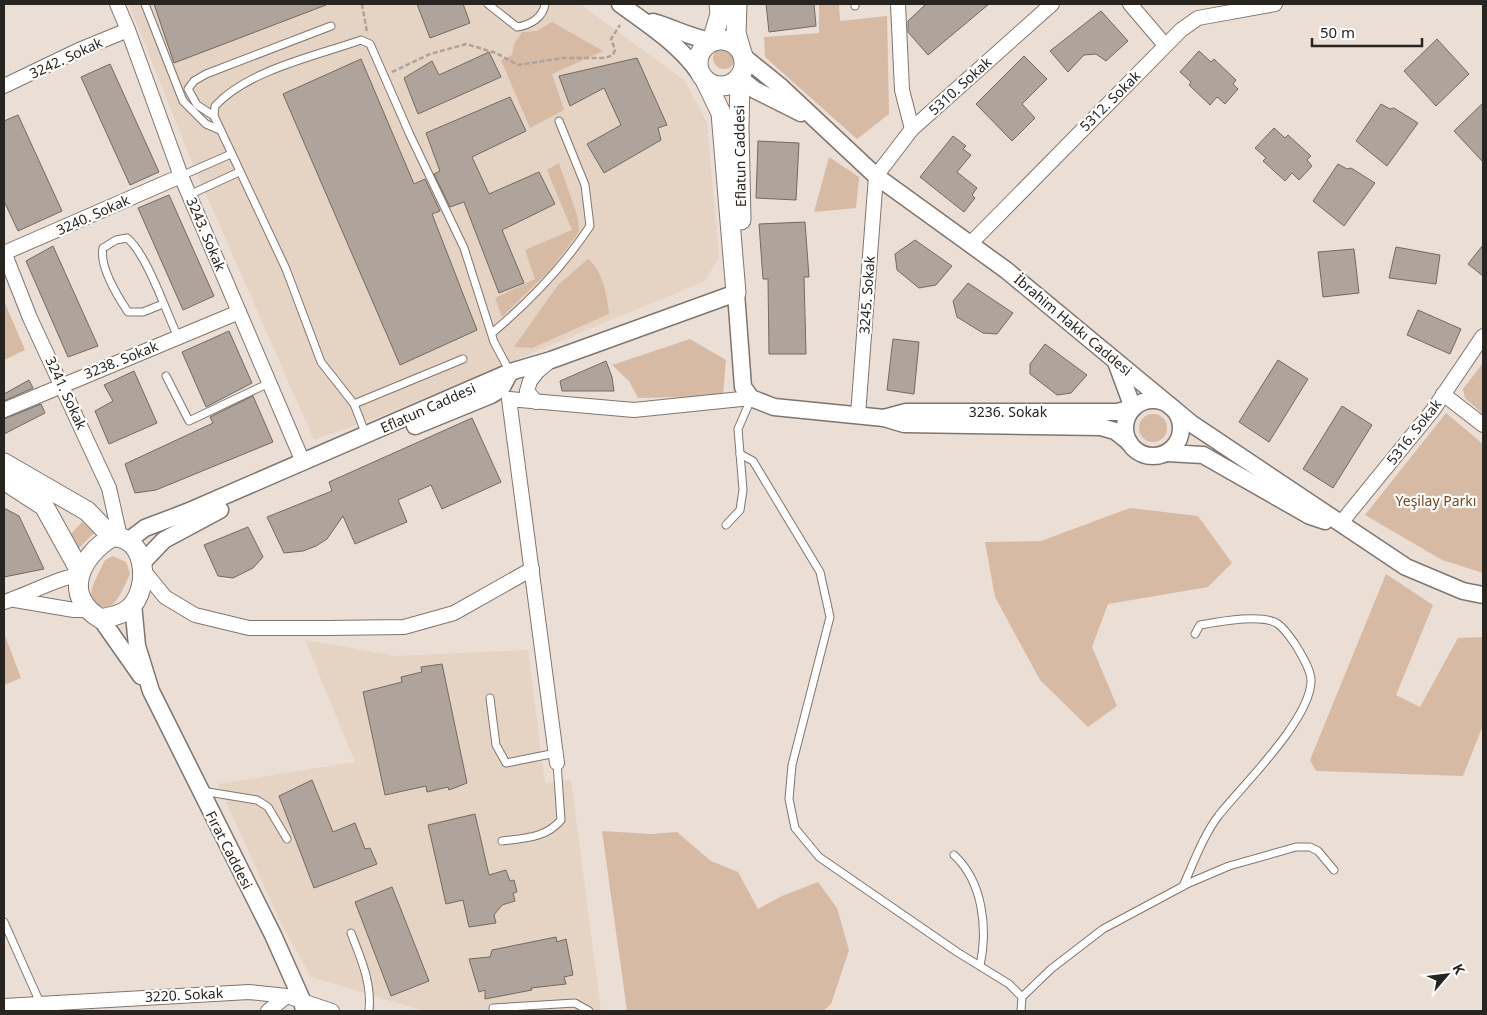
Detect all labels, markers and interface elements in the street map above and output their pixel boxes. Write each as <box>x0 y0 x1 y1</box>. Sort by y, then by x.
scale bar <box>1312 15 1422 47</box>
text: 50 m <box>1320 22 1355 42</box>
street label: 3242. Sokak <box>26 32 106 83</box>
street label: 5310. Sokak <box>924 52 996 119</box>
street label: 5312. Sokak <box>1075 66 1144 135</box>
street label: Eflatun Caddesi <box>729 105 750 207</box>
street label: 3240. Sokak <box>53 190 133 239</box>
street label: 3243. Sokak <box>182 194 231 274</box>
street label: 3245. Sokak <box>854 255 879 335</box>
street label: İbrahim Hakkı Caddesi <box>1010 270 1136 380</box>
street label: 3238. Sokak <box>81 336 161 383</box>
street label: 3241. Sokak <box>41 353 92 433</box>
street label: Eflatun Caddesi <box>377 378 478 437</box>
street label: 5316. Sokak <box>1382 395 1446 468</box>
street label: 3236. Sokak <box>969 402 1048 421</box>
park label: Yeşilay Parkı <box>1396 491 1476 510</box>
street label: Fırat Caddesi <box>202 808 257 892</box>
north arrow <box>1422 950 1472 1000</box>
text: K <box>1448 960 1470 978</box>
street label: 3220. Sokak <box>144 983 224 1006</box>

